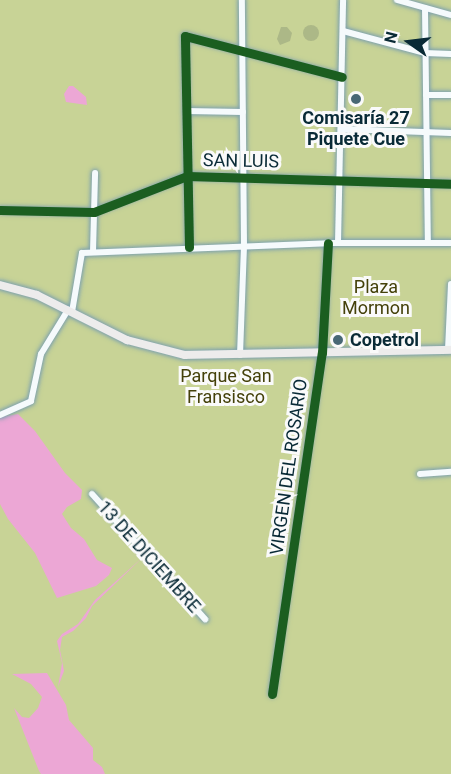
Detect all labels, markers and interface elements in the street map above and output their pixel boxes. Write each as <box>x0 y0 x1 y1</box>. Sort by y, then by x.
north arrow <box>379 12 439 72</box>
text: N <box>380 30 402 45</box>
marker: Comisaría 27 Piquete Cue <box>349 92 363 106</box>
place label: Comisaría 27 Piquete Cue <box>302 108 410 150</box>
street label: SAN LUIS <box>203 150 279 172</box>
park label: Plaza Mormon <box>342 277 410 320</box>
place label: Copetrol <box>350 329 419 351</box>
marker: Copetrol <box>331 333 345 347</box>
park label: Parque San Fransisco <box>180 366 272 409</box>
street label: VIRGEN DEL ROSARIO <box>266 377 312 557</box>
street label: 13 DE DICIEMBRE <box>93 497 205 617</box>

